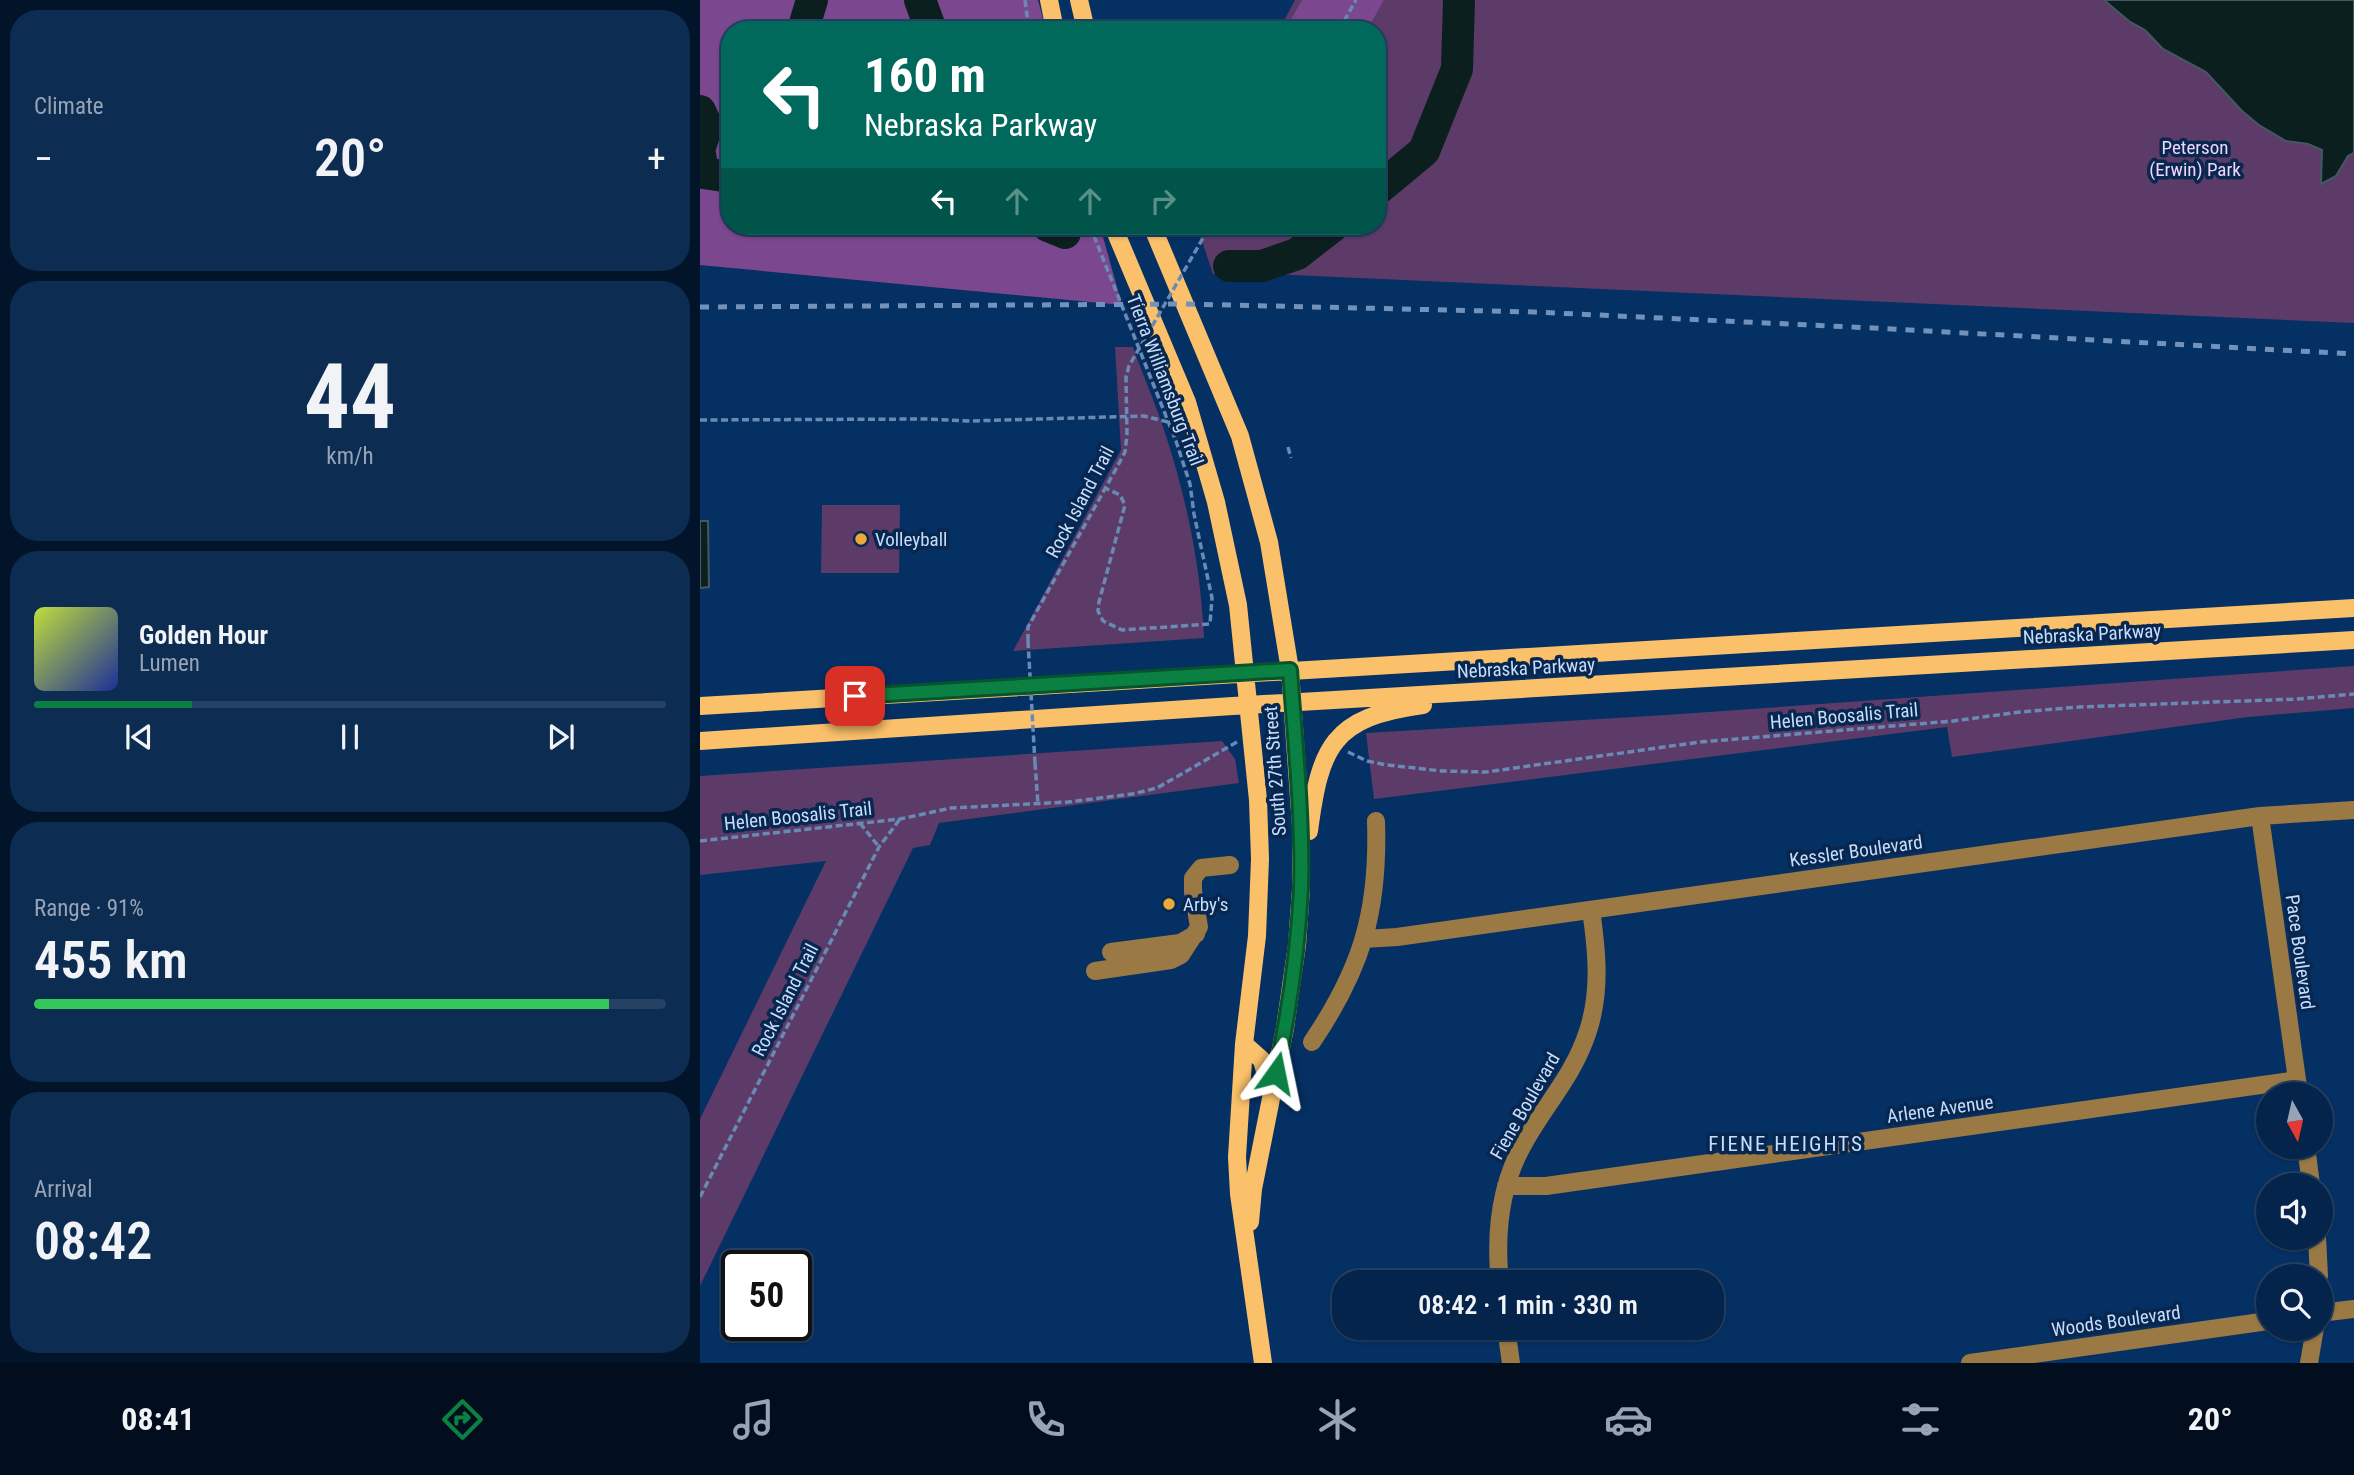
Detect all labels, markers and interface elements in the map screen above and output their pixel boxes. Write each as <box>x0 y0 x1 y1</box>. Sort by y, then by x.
text: 160 m <box>864 47 986 104</box>
icon: left <box>749 49 840 140</box>
text: Climate <box>34 93 104 120</box>
text: Nebraska Parkway <box>864 106 1097 144</box>
text: 20° <box>314 128 386 189</box>
park label: Peterson (Erwin) Park <box>2149 136 2241 181</box>
text: − <box>34 137 53 181</box>
text: + <box>647 137 666 181</box>
icon: left <box>925 182 963 220</box>
icon: ahead <box>998 182 1036 220</box>
icon: ahead <box>1071 182 1109 220</box>
icon: right <box>1144 182 1182 220</box>
street label: Tierra Williamsburg Trail <box>1122 291 1208 469</box>
text: 44 <box>304 344 396 450</box>
street label: Rock Island Trail <box>1041 442 1119 562</box>
text: km/h <box>326 443 374 470</box>
place label: Volleyball <box>875 528 947 551</box>
marker: Volleyball <box>853 531 869 547</box>
street label: Nebraska Parkway <box>2022 619 2162 649</box>
text: Golden Hour <box>139 620 268 650</box>
text: Lumen <box>139 650 200 677</box>
street label: Nebraska Parkway <box>1456 653 1596 683</box>
pin <box>825 666 885 726</box>
icon: arrive <box>836 677 874 715</box>
street label: Helen Boosalis Trail <box>1769 698 1919 734</box>
street label: South 27th Street <box>1259 705 1291 837</box>
icon: previous <box>120 718 158 756</box>
icon: pause <box>331 718 369 756</box>
icon: next <box>542 718 580 756</box>
street label: Helen Boosalis Trail <box>723 797 873 835</box>
street label: Kessler Boulevard <box>1788 830 1924 872</box>
place label: Arby's <box>1183 893 1228 916</box>
street label: Pace Boulevard <box>2281 893 2319 1011</box>
text: Range · 91% <box>34 895 144 922</box>
marker: Arby's <box>1161 896 1177 912</box>
text: 455 km <box>34 930 188 991</box>
street label: Rock Island Trail <box>747 940 823 1060</box>
position arrow <box>1239 1036 1313 1110</box>
street label: Fiene Boulevard <box>1485 1049 1565 1163</box>
north arrow <box>2256 1082 2333 1158</box>
map controls <box>2256 1082 2333 1341</box>
street label: Arlene Avenue <box>1885 1090 1995 1128</box>
district label: FIENE HEIGHTS <box>1708 1132 1864 1156</box>
button: sound <box>2256 1173 2333 1250</box>
text: Arrival <box>34 1176 93 1203</box>
text: 08:42 <box>34 1211 152 1272</box>
speed limit sign: 50 <box>721 1250 812 1341</box>
button: search <box>2256 1264 2333 1341</box>
text: 08:42 · 1 min · 330 m <box>1418 1290 1638 1320</box>
street label: Woods Boulevard <box>2050 1301 2182 1341</box>
icon: directions <box>438 1395 487 1444</box>
icon: music <box>729 1395 778 1444</box>
icon: phone <box>1021 1395 1070 1444</box>
icon: climate <box>1313 1395 1362 1444</box>
icon: car <box>1604 1395 1653 1444</box>
icon: filters <box>1896 1395 1945 1444</box>
text: 08:41 <box>121 1400 195 1438</box>
text: 20° <box>2188 1400 2233 1438</box>

